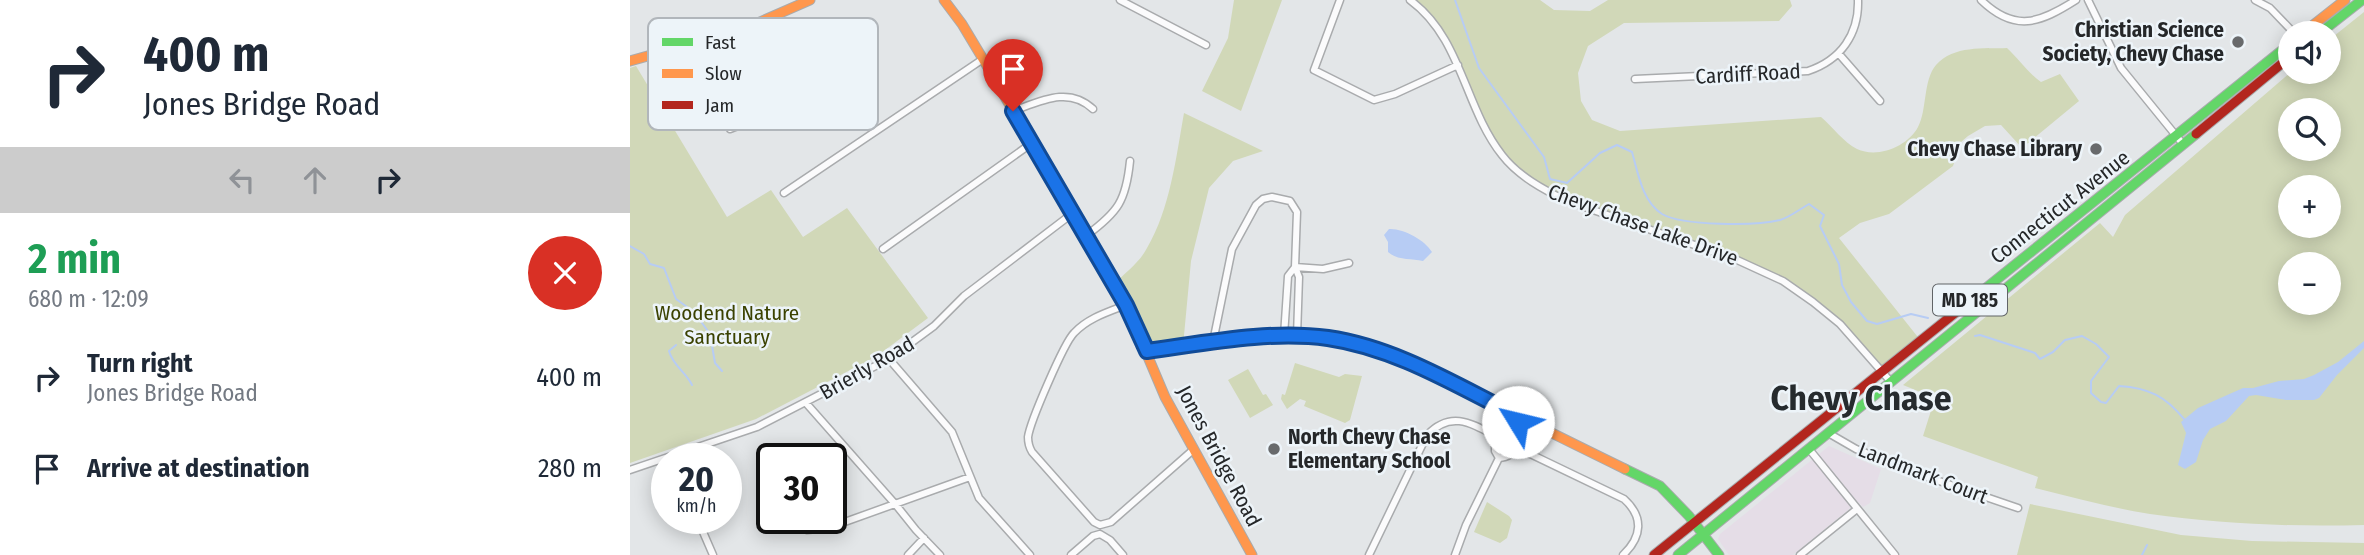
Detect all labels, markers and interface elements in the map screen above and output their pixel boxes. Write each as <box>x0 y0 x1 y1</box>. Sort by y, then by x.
place label: Christian Science Society, Chevy Chase <box>2043 17 2224 67</box>
legend <box>648 18 878 130</box>
map controls <box>2278 21 2341 315</box>
button: sound <box>2278 21 2341 84</box>
text: 400 m <box>143 25 269 84</box>
icon: right <box>28 28 119 119</box>
text: Fast <box>705 31 736 54</box>
marker: Christian Science Society, Chevy Chase <box>2230 34 2246 50</box>
pin <box>983 39 1043 111</box>
icon: arrive <box>994 50 1032 88</box>
street label: Cardiff Road <box>1695 58 1801 90</box>
text: Slow <box>705 62 742 85</box>
text: Jones Bridge Road <box>143 85 381 123</box>
text: Jam <box>705 94 734 117</box>
button: search <box>2278 98 2341 161</box>
place label: Chevy Chase Library <box>1907 136 2083 162</box>
marker: Chevy Chase Library <box>2088 141 2104 157</box>
street label: Connecticut Avenue <box>1985 145 2135 269</box>
icon: left <box>223 161 261 199</box>
icon: ahead <box>296 161 334 199</box>
icon: right <box>369 161 407 199</box>
button: + <box>2278 175 2341 238</box>
street label: Chevy Chase Lake Drive <box>1544 179 1742 271</box>
text: 2 min <box>28 234 121 284</box>
button: close <box>528 236 602 310</box>
button: − <box>2278 252 2341 315</box>
road number: MD 185 <box>1933 284 2007 316</box>
text: 680 m · 12:09 <box>28 285 149 313</box>
park label: Woodend Nature Sanctuary <box>655 300 799 350</box>
street label: Brierly Road <box>815 330 919 406</box>
text: Turn right <box>87 348 193 379</box>
icon: right <box>28 359 66 397</box>
text: 400 m <box>536 362 602 393</box>
district label: Chevy Chase <box>1771 377 1951 419</box>
text: Jones Bridge Road <box>87 379 258 407</box>
street label: Jones Bridge Road <box>1171 381 1267 531</box>
position arrow <box>1481 385 1555 459</box>
place label: North Chevy Chase Elementary School <box>1288 424 1451 474</box>
street label: Landmark Court <box>1855 436 1992 510</box>
marker: North Chevy Chase Elementary School <box>1266 441 1282 457</box>
speed limit sign: 30 <box>756 443 847 534</box>
icon: arrive <box>28 450 66 488</box>
text: Arrive at destination <box>87 453 310 484</box>
text: 280 m <box>538 453 602 484</box>
text: 20 <box>679 458 714 500</box>
text: km/h <box>676 495 717 517</box>

